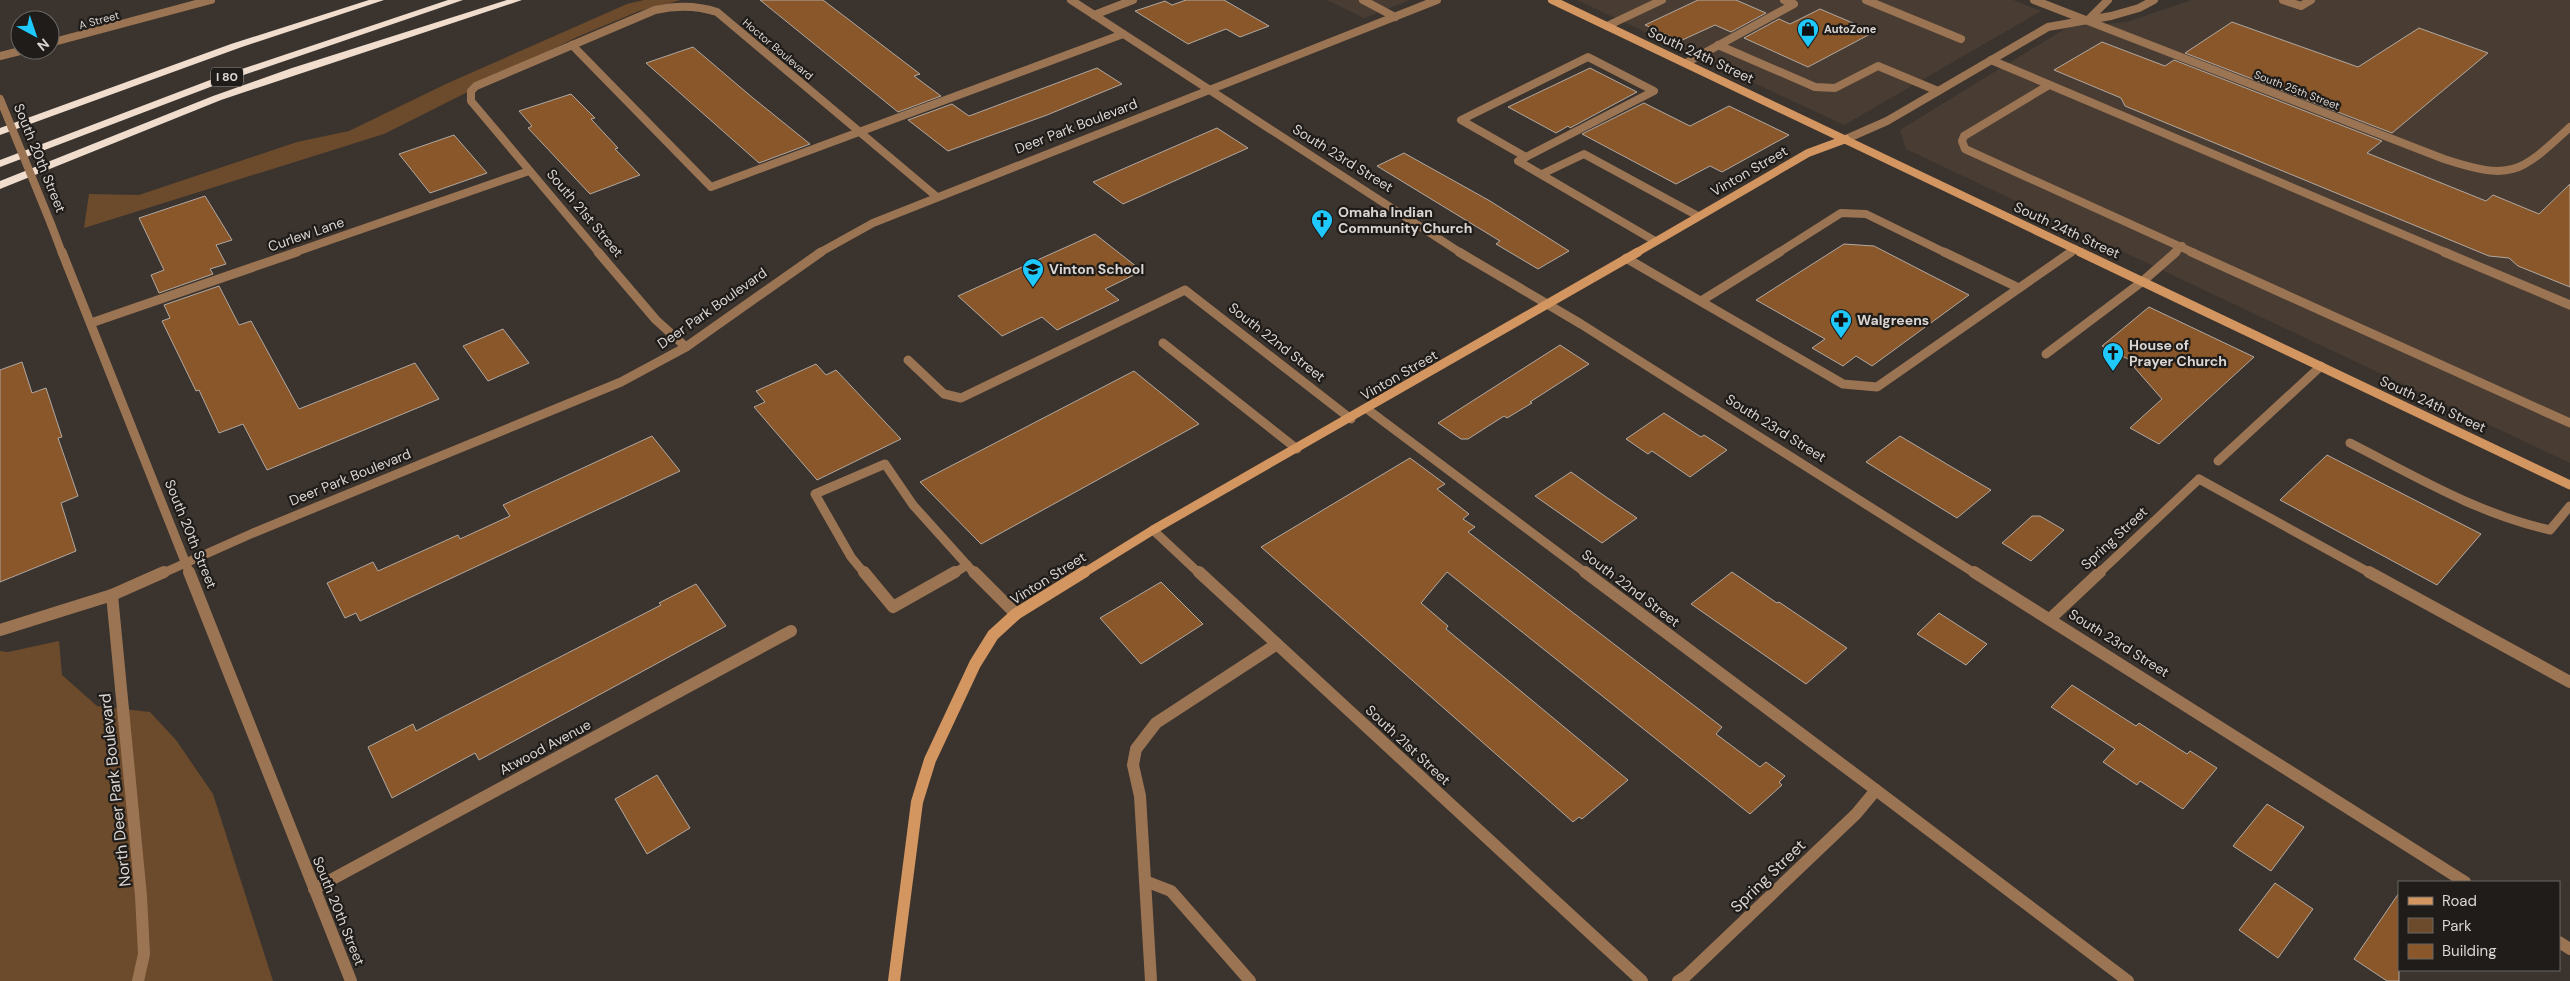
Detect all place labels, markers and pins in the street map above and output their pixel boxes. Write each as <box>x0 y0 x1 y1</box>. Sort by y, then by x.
shop icon: AutoZone <box>1796 17 1820 48</box>
place label: AutoZone <box>1824 22 1877 36</box>
place label: Omaha Indian Community Church <box>1338 203 1473 237</box>
church icon: Omaha Indian Community Church <box>1310 208 1334 239</box>
school or university icon: Vinton School <box>1021 257 1045 288</box>
place label: Vinton School <box>1049 260 1144 278</box>
pharmacy icon: Walgreens <box>1829 308 1853 339</box>
place label: Walgreens <box>1857 311 1929 329</box>
place label: House of Prayer Church <box>2129 336 2227 370</box>
church icon: House of Prayer Church <box>2101 341 2125 372</box>

